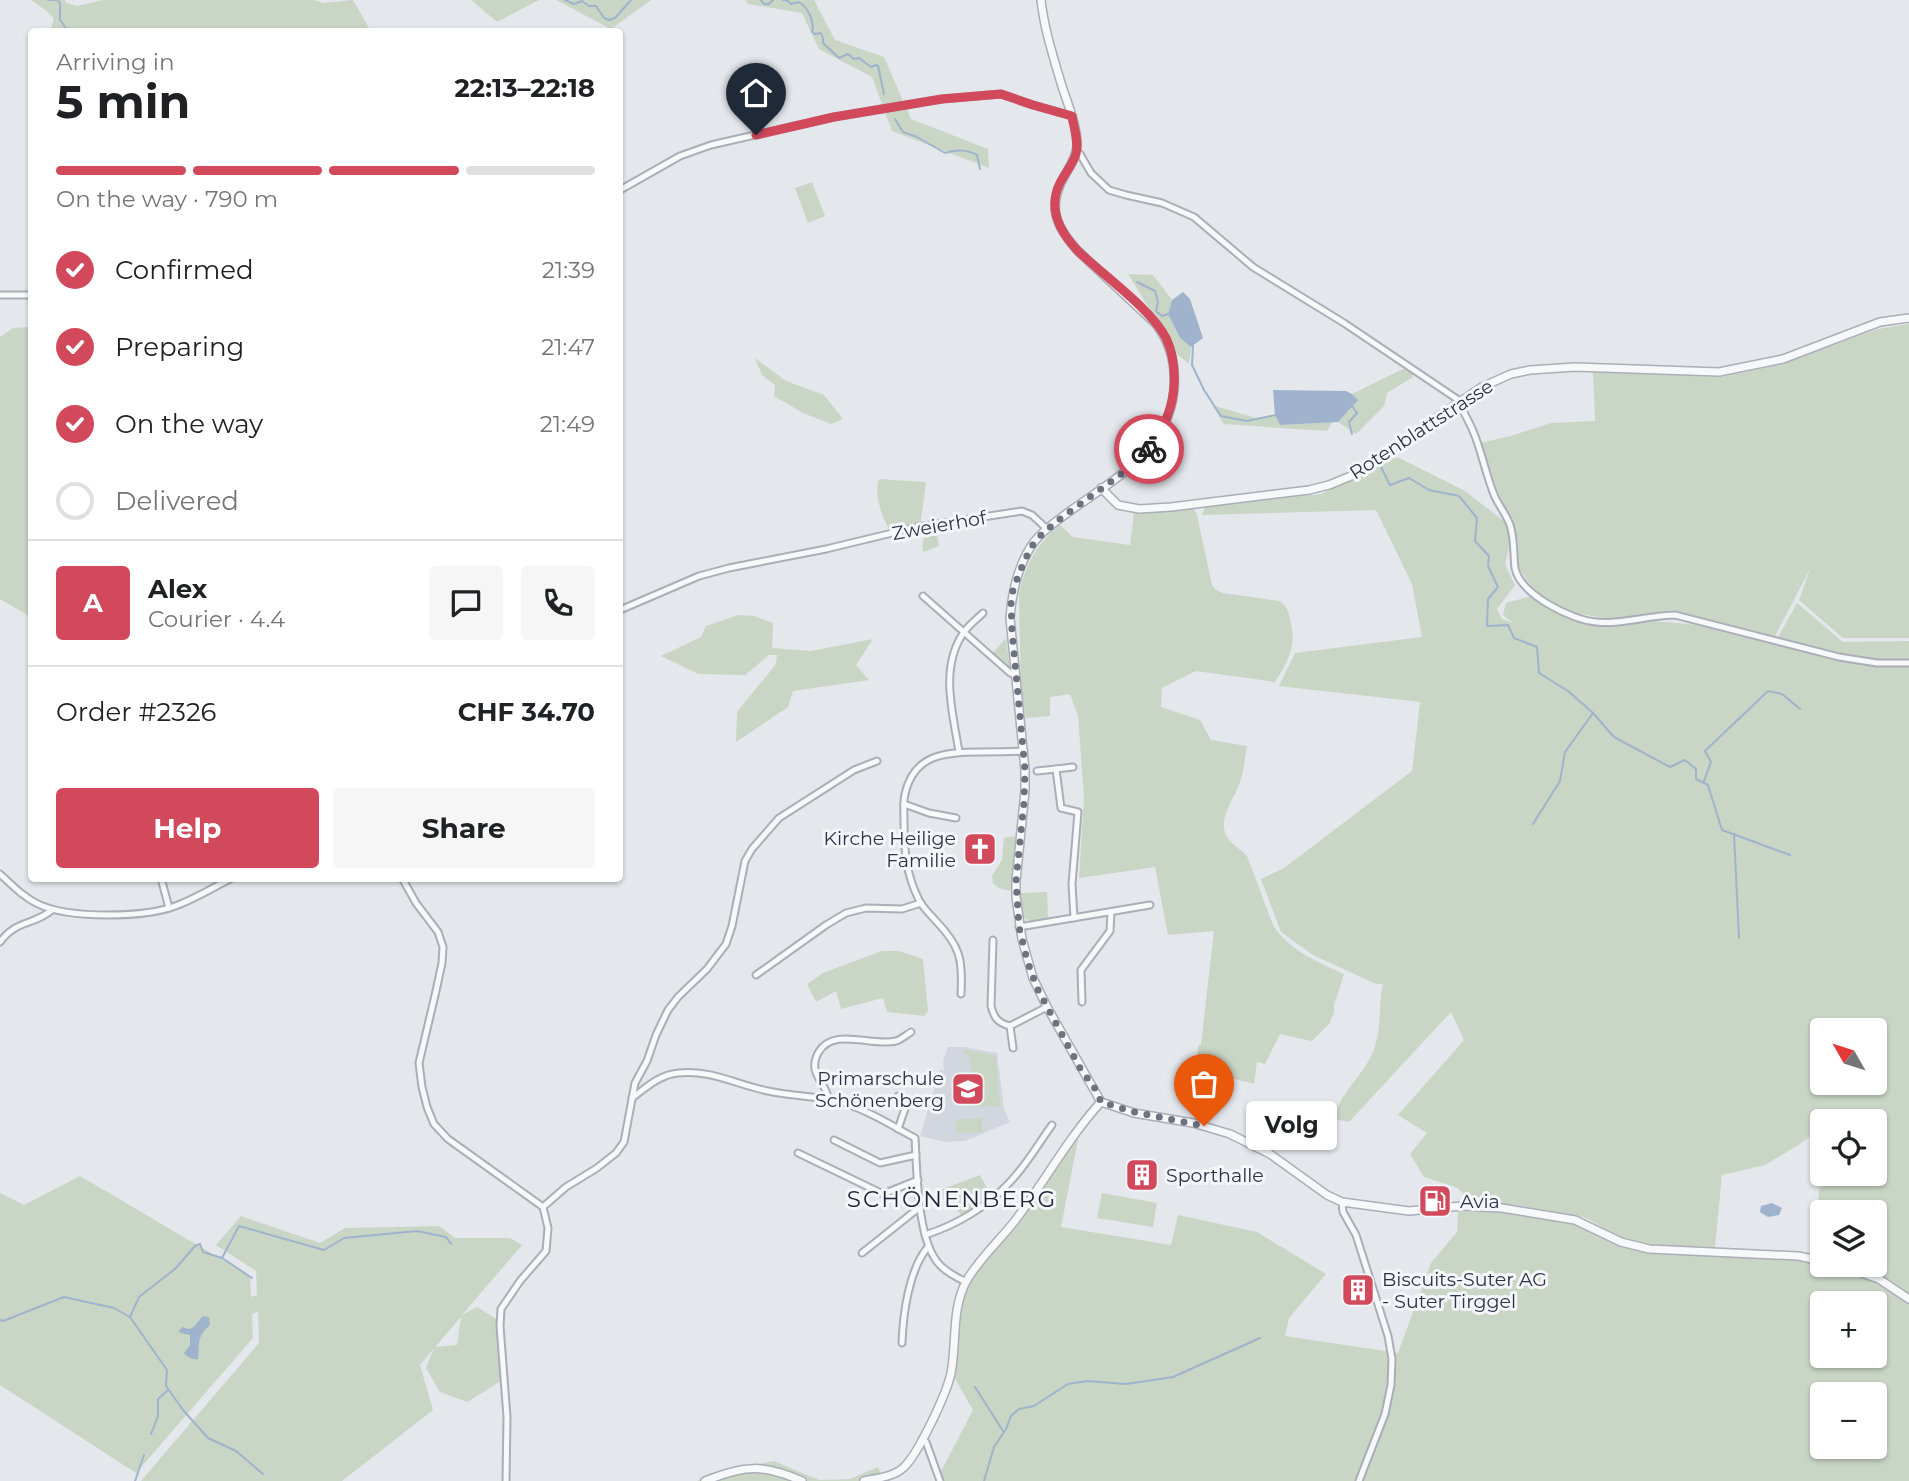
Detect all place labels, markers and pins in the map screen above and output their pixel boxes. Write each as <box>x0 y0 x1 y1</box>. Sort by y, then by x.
pin <box>726 63 786 135</box>
place label: Kirche Heilige Familie <box>823 827 956 872</box>
church icon: Kirche Heilige Familie <box>961 830 999 868</box>
pin <box>1174 1054 1234 1126</box>
place label: Primarschule Schönenberg <box>815 1067 944 1112</box>
school or university icon: Primarschule Schönenberg <box>949 1070 987 1108</box>
callout: Volg <box>1246 1102 1337 1150</box>
building icon: Sporthalle <box>1123 1156 1161 1194</box>
place label: Sporthalle <box>1166 1164 1264 1187</box>
fuel station icon: Avia <box>1416 1182 1454 1220</box>
place label: Avia <box>1460 1190 1500 1213</box>
place label: Biscuits-Suter AG - Suter Tirggel <box>1382 1268 1547 1313</box>
building icon: Biscuits-Suter AG - Suter Tirggel <box>1339 1271 1377 1309</box>

